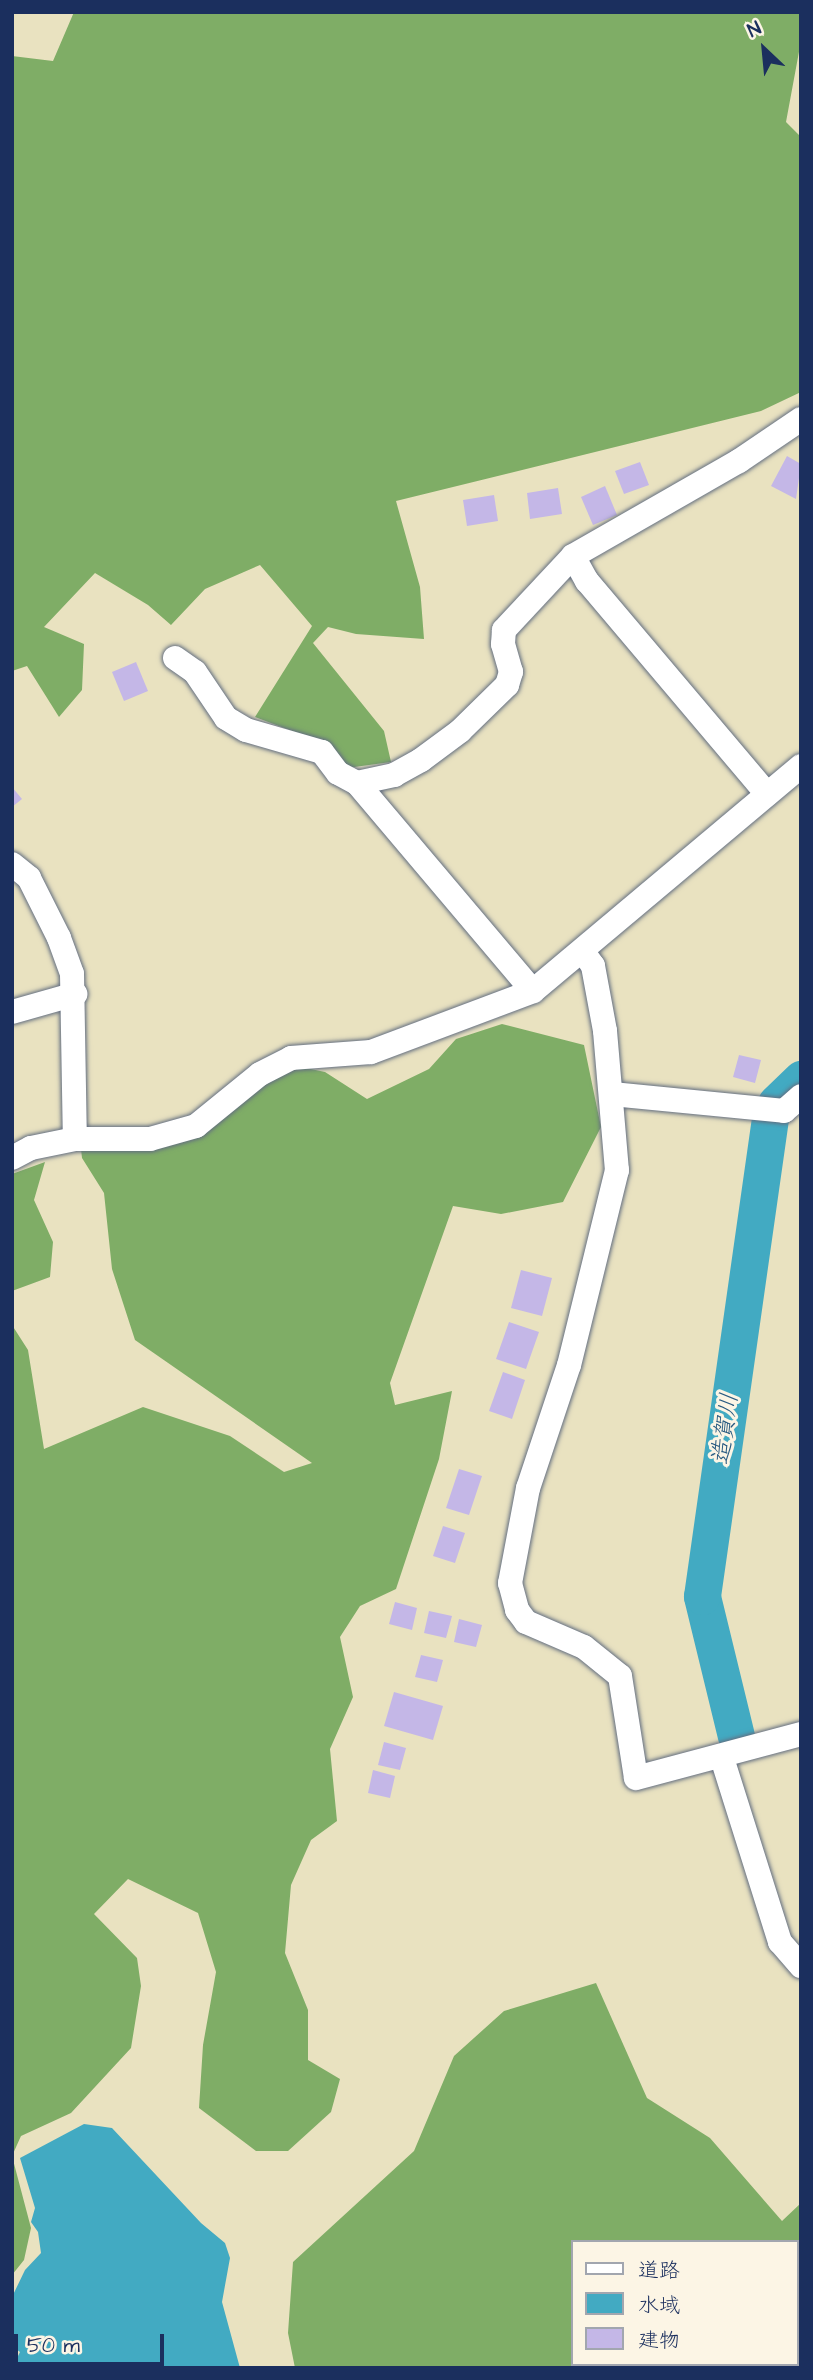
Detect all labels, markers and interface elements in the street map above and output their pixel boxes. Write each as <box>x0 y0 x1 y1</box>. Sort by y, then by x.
north arrow <box>729 14 799 84</box>
text: N <box>743 15 766 44</box>
water label: 造賀川 <box>707 1391 745 1467</box>
legend <box>572 2240 799 2366</box>
text: 道路 <box>638 2256 680 2285</box>
text: 水域 <box>638 2291 680 2320</box>
scale bar <box>18 2320 168 2364</box>
text: 建物 <box>638 2326 680 2355</box>
text: 50 m <box>27 2331 80 2360</box>

